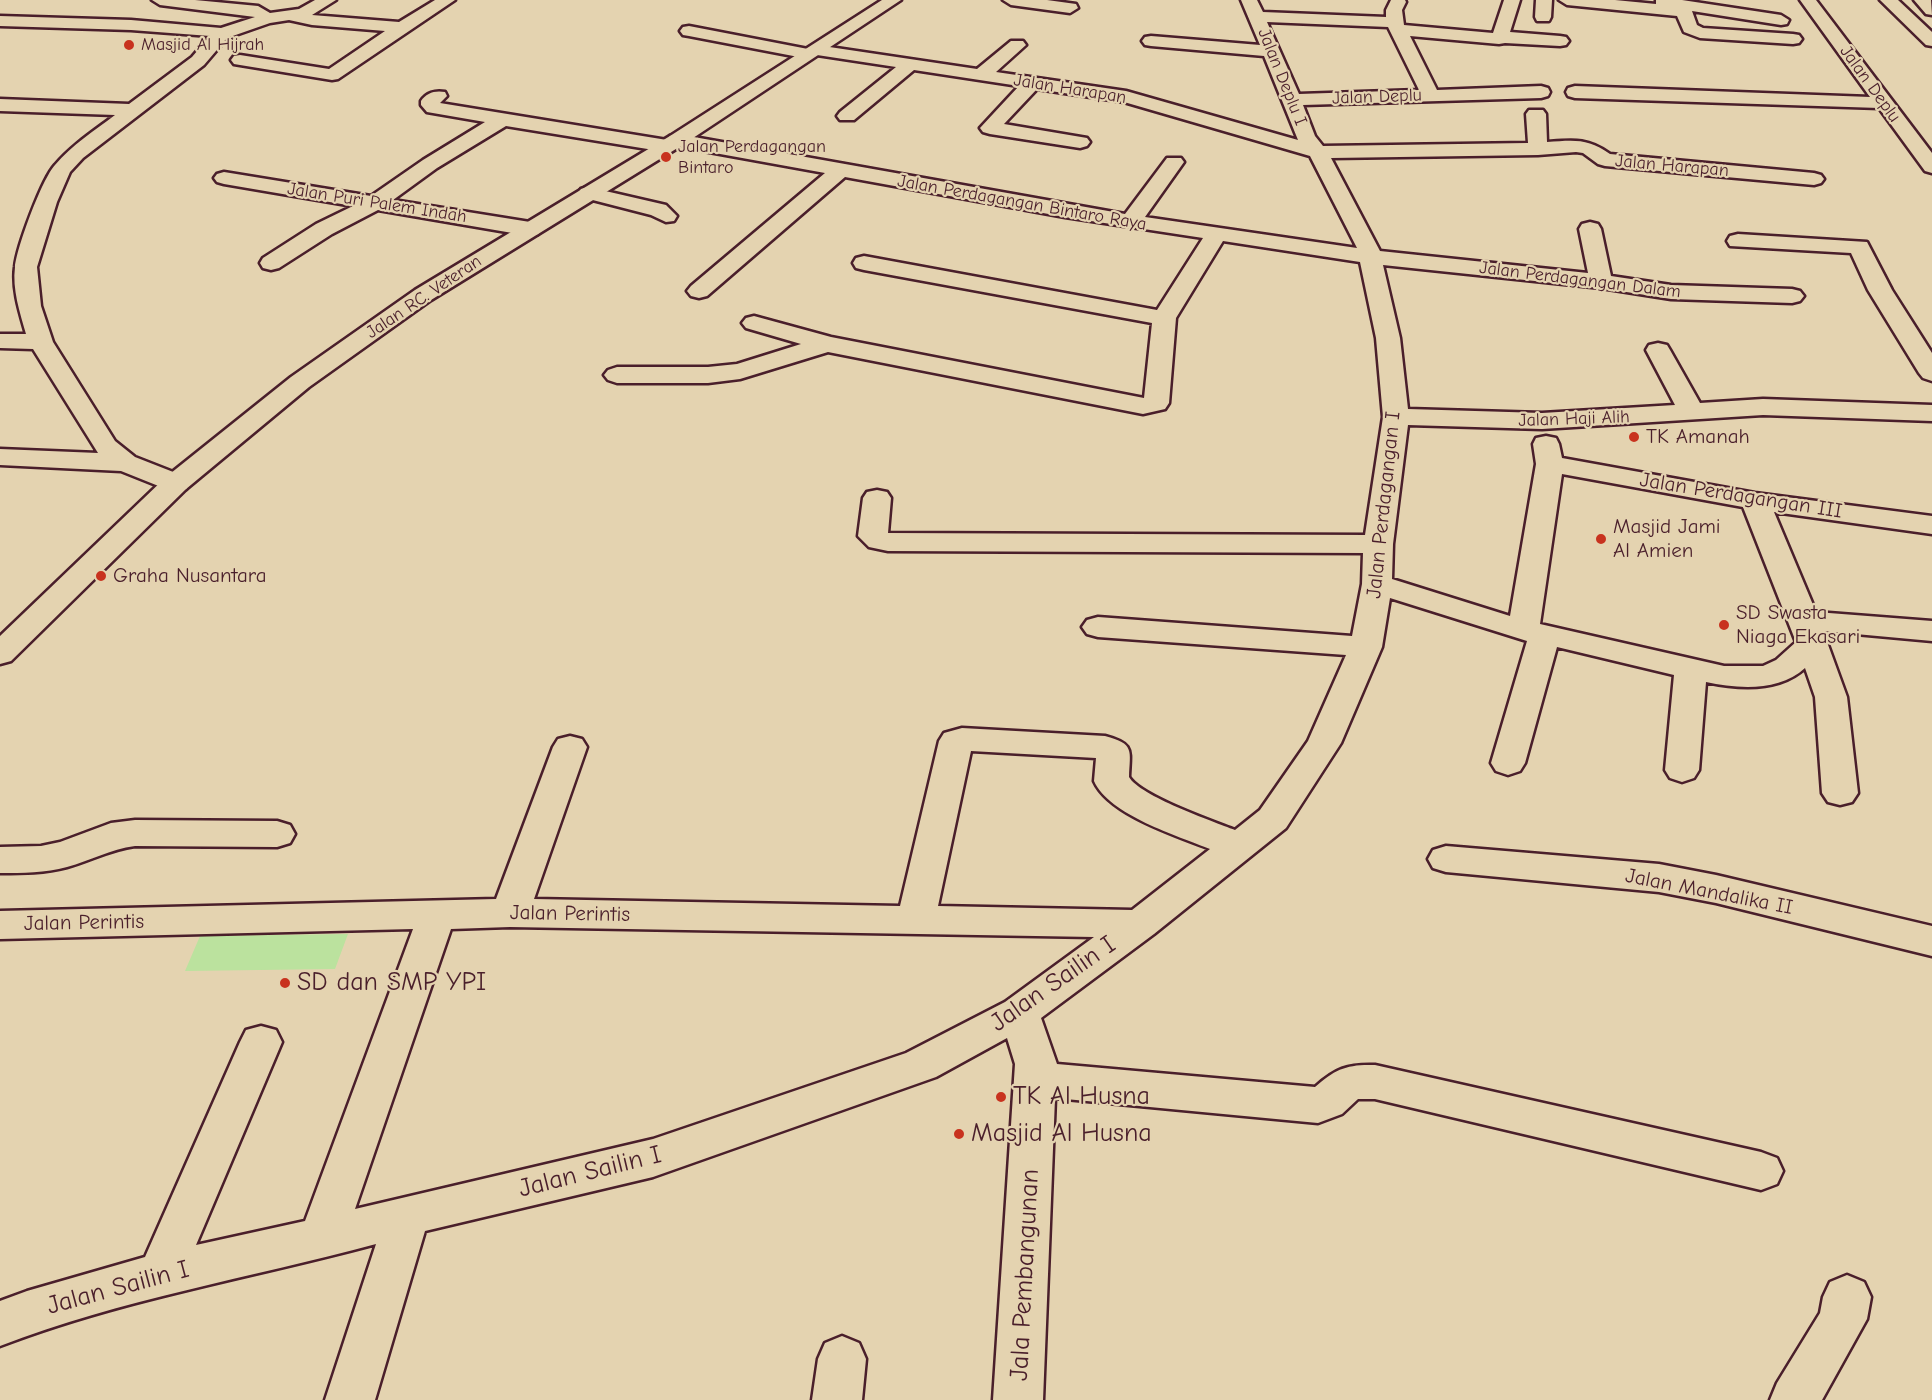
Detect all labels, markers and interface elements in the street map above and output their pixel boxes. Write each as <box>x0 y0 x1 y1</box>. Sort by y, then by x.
street label: Jalan Deplu I <box>1253 25 1311 129</box>
place label: Masjid Al Hijrah <box>141 34 264 56</box>
marker: Masjid Al Hijrah <box>122 38 136 52</box>
street label: Jalan Deplu <box>1835 41 1905 127</box>
street label: Jalan Harapan <box>1012 69 1128 109</box>
street label: Jalan Deplu <box>1332 85 1422 109</box>
place label: Jalan Perdagangan Bintaro <box>678 136 826 178</box>
marker: Jalan Perdagangan Bintaro <box>659 150 673 164</box>
street label: Jalan Harapan <box>1614 150 1730 182</box>
street label: Jalan Perdagangan Bintaro Raya <box>896 170 1148 236</box>
street label: Jalan Puri Palem Indah <box>286 178 468 228</box>
street label: Jalan RC. Veteran <box>362 250 486 344</box>
street label: Jalan Perdagangan Dalam <box>1478 257 1682 303</box>
street label: Jalan Haji Alih <box>1518 406 1630 432</box>
street label: Jalan Perdagangan I <box>1362 410 1406 600</box>
place label: TK Amanah <box>1646 424 1750 450</box>
marker: TK Amanah <box>1627 430 1641 444</box>
street label: Jalan Perdagangan III <box>1638 468 1844 524</box>
place label: Masjid Jami Al Amien <box>1613 514 1721 564</box>
marker: Masjid Jami Al Amien <box>1594 532 1608 546</box>
place label: Graha Nusantara <box>113 563 267 589</box>
marker: Graha Nusantara <box>94 569 108 583</box>
place label: SD Swasta Niaga Ekasari <box>1736 600 1860 650</box>
marker: SD Swasta Niaga Ekasari <box>1717 618 1731 632</box>
street label: Jalan Mandalika II <box>1623 863 1795 921</box>
street label: Jalan Perintis <box>510 900 630 928</box>
street label: Jalan Perintis <box>24 909 144 937</box>
street label: Jalan Sailin I <box>984 929 1122 1039</box>
place label: SD dan SMP YPI <box>297 967 486 999</box>
marker: SD dan SMP YPI <box>278 976 292 990</box>
place label: TK Al Husna <box>1013 1081 1150 1113</box>
marker: TK Al Husna <box>994 1090 1008 1104</box>
place label: Masjid Al Husna <box>971 1118 1152 1150</box>
marker: Masjid Al Husna <box>952 1127 966 1141</box>
street label: Jalan Sailin I <box>515 1139 665 1205</box>
street label: Jala Pembangunan <box>1004 1168 1046 1382</box>
street label: Jalan Sailin I <box>43 1254 193 1322</box>

